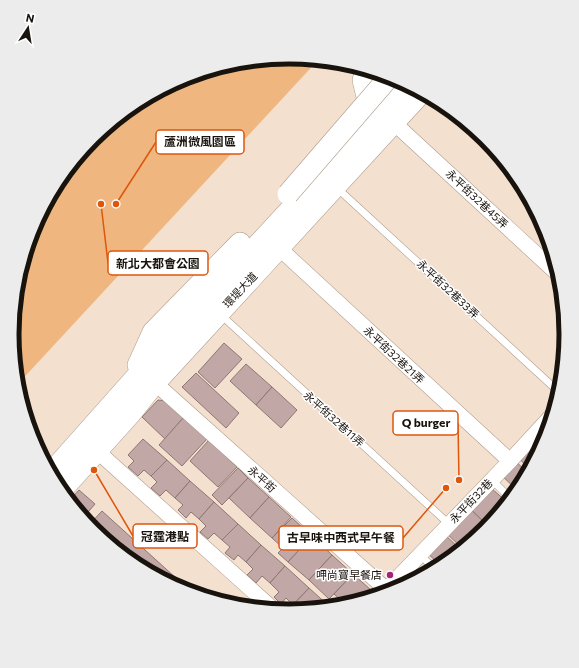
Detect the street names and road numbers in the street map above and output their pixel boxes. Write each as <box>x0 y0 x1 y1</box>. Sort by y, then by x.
street label: 永平街32巷45弄 <box>444 167 511 231</box>
street label: 永平街32巷33弄 <box>415 257 482 321</box>
street label: 環堤大道 <box>220 269 259 310</box>
street label: 永平街32巷21弄 <box>361 323 427 386</box>
street label: 永平街32巷11弄 <box>301 388 367 449</box>
street label: 永平街 <box>246 463 279 494</box>
street label: 永平街32巷 <box>446 476 495 525</box>

